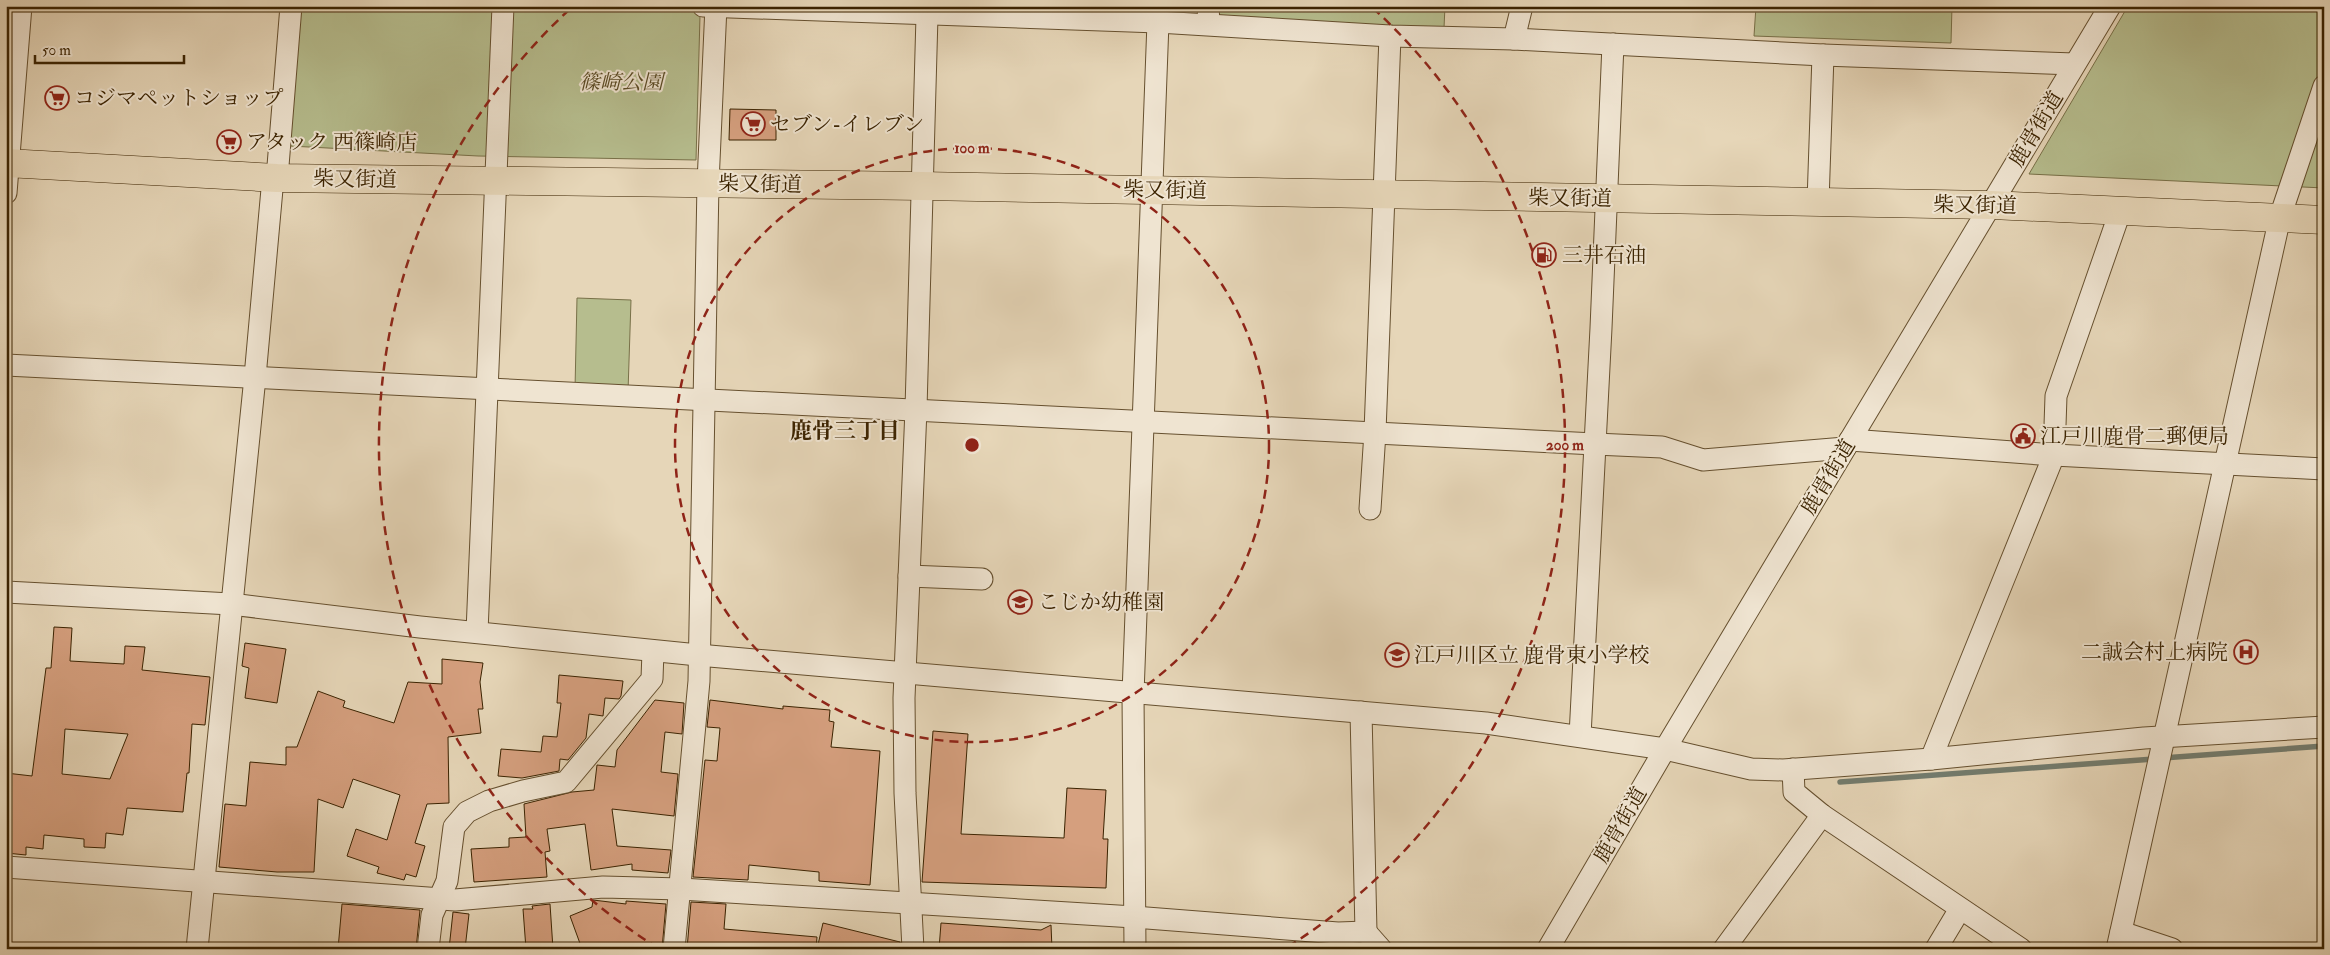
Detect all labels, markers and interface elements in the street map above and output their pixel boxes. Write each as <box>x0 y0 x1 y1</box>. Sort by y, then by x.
scale bar <box>35 32 184 64</box>
text: 50 m <box>42 41 71 60</box>
park label: 篠崎公園 <box>579 69 666 96</box>
supermarket icon: コジマペットショップ <box>44 85 70 111</box>
place label: コジマペットショップ <box>74 85 284 112</box>
street label: 鹿骨街道 <box>2003 86 2070 172</box>
supermarket icon: セブン-イレブン <box>740 111 766 137</box>
place label: セブン-イレブン <box>770 111 924 138</box>
supermarket icon: アタック 西篠崎店 <box>216 129 242 155</box>
place label: アタック 西篠崎店 <box>246 129 417 156</box>
text: 100 m <box>954 139 990 158</box>
street label: 柴又街道 <box>313 165 397 194</box>
street label: 柴又街道 <box>718 170 802 199</box>
street label: 柴又街道 <box>1123 176 1207 205</box>
street label: 柴又街道 <box>1528 184 1612 213</box>
street label: 柴又街道 <box>1933 191 2017 220</box>
fuel station icon: 三井石油 <box>1531 242 1557 268</box>
place label: 三井石油 <box>1562 242 1646 269</box>
district label: 鹿骨三丁目 <box>790 417 900 445</box>
public building icon: 江戸川鹿骨二郵便局 <box>2010 423 2036 449</box>
place label: 江戸川鹿骨二郵便局 <box>2040 423 2229 450</box>
street label: 鹿骨街道 <box>1795 434 1862 520</box>
centre of rings <box>963 436 981 454</box>
text: 200 m <box>1546 436 1584 455</box>
school or university icon: こじか幼稚園 <box>1007 589 1033 615</box>
place label: こじか幼稚園 <box>1038 589 1164 616</box>
place label: 二誠会村上病院 <box>2081 639 2228 666</box>
hospital icon: 二誠会村上病院 <box>2233 639 2259 665</box>
school or university icon: 江戸川区立 鹿骨東小学校 <box>1384 642 1410 668</box>
place label: 江戸川区立 鹿骨東小学校 <box>1414 642 1649 669</box>
street label: 鹿骨街道 <box>1588 782 1653 868</box>

